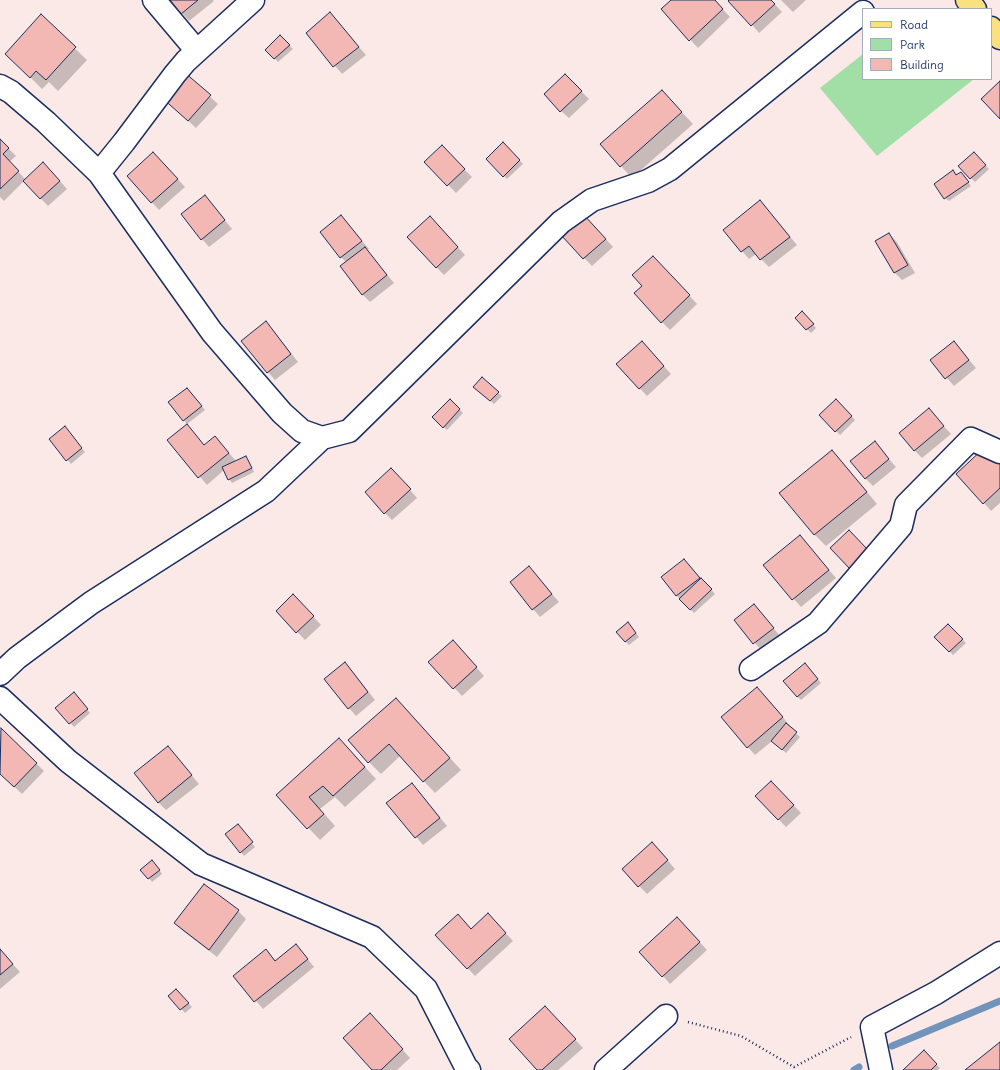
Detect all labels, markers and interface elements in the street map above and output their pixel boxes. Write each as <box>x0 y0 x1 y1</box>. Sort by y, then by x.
legend <box>862 8 992 80</box>
text: Road <box>900 17 928 32</box>
text: Park <box>900 37 925 52</box>
text: Building <box>900 57 944 72</box>

